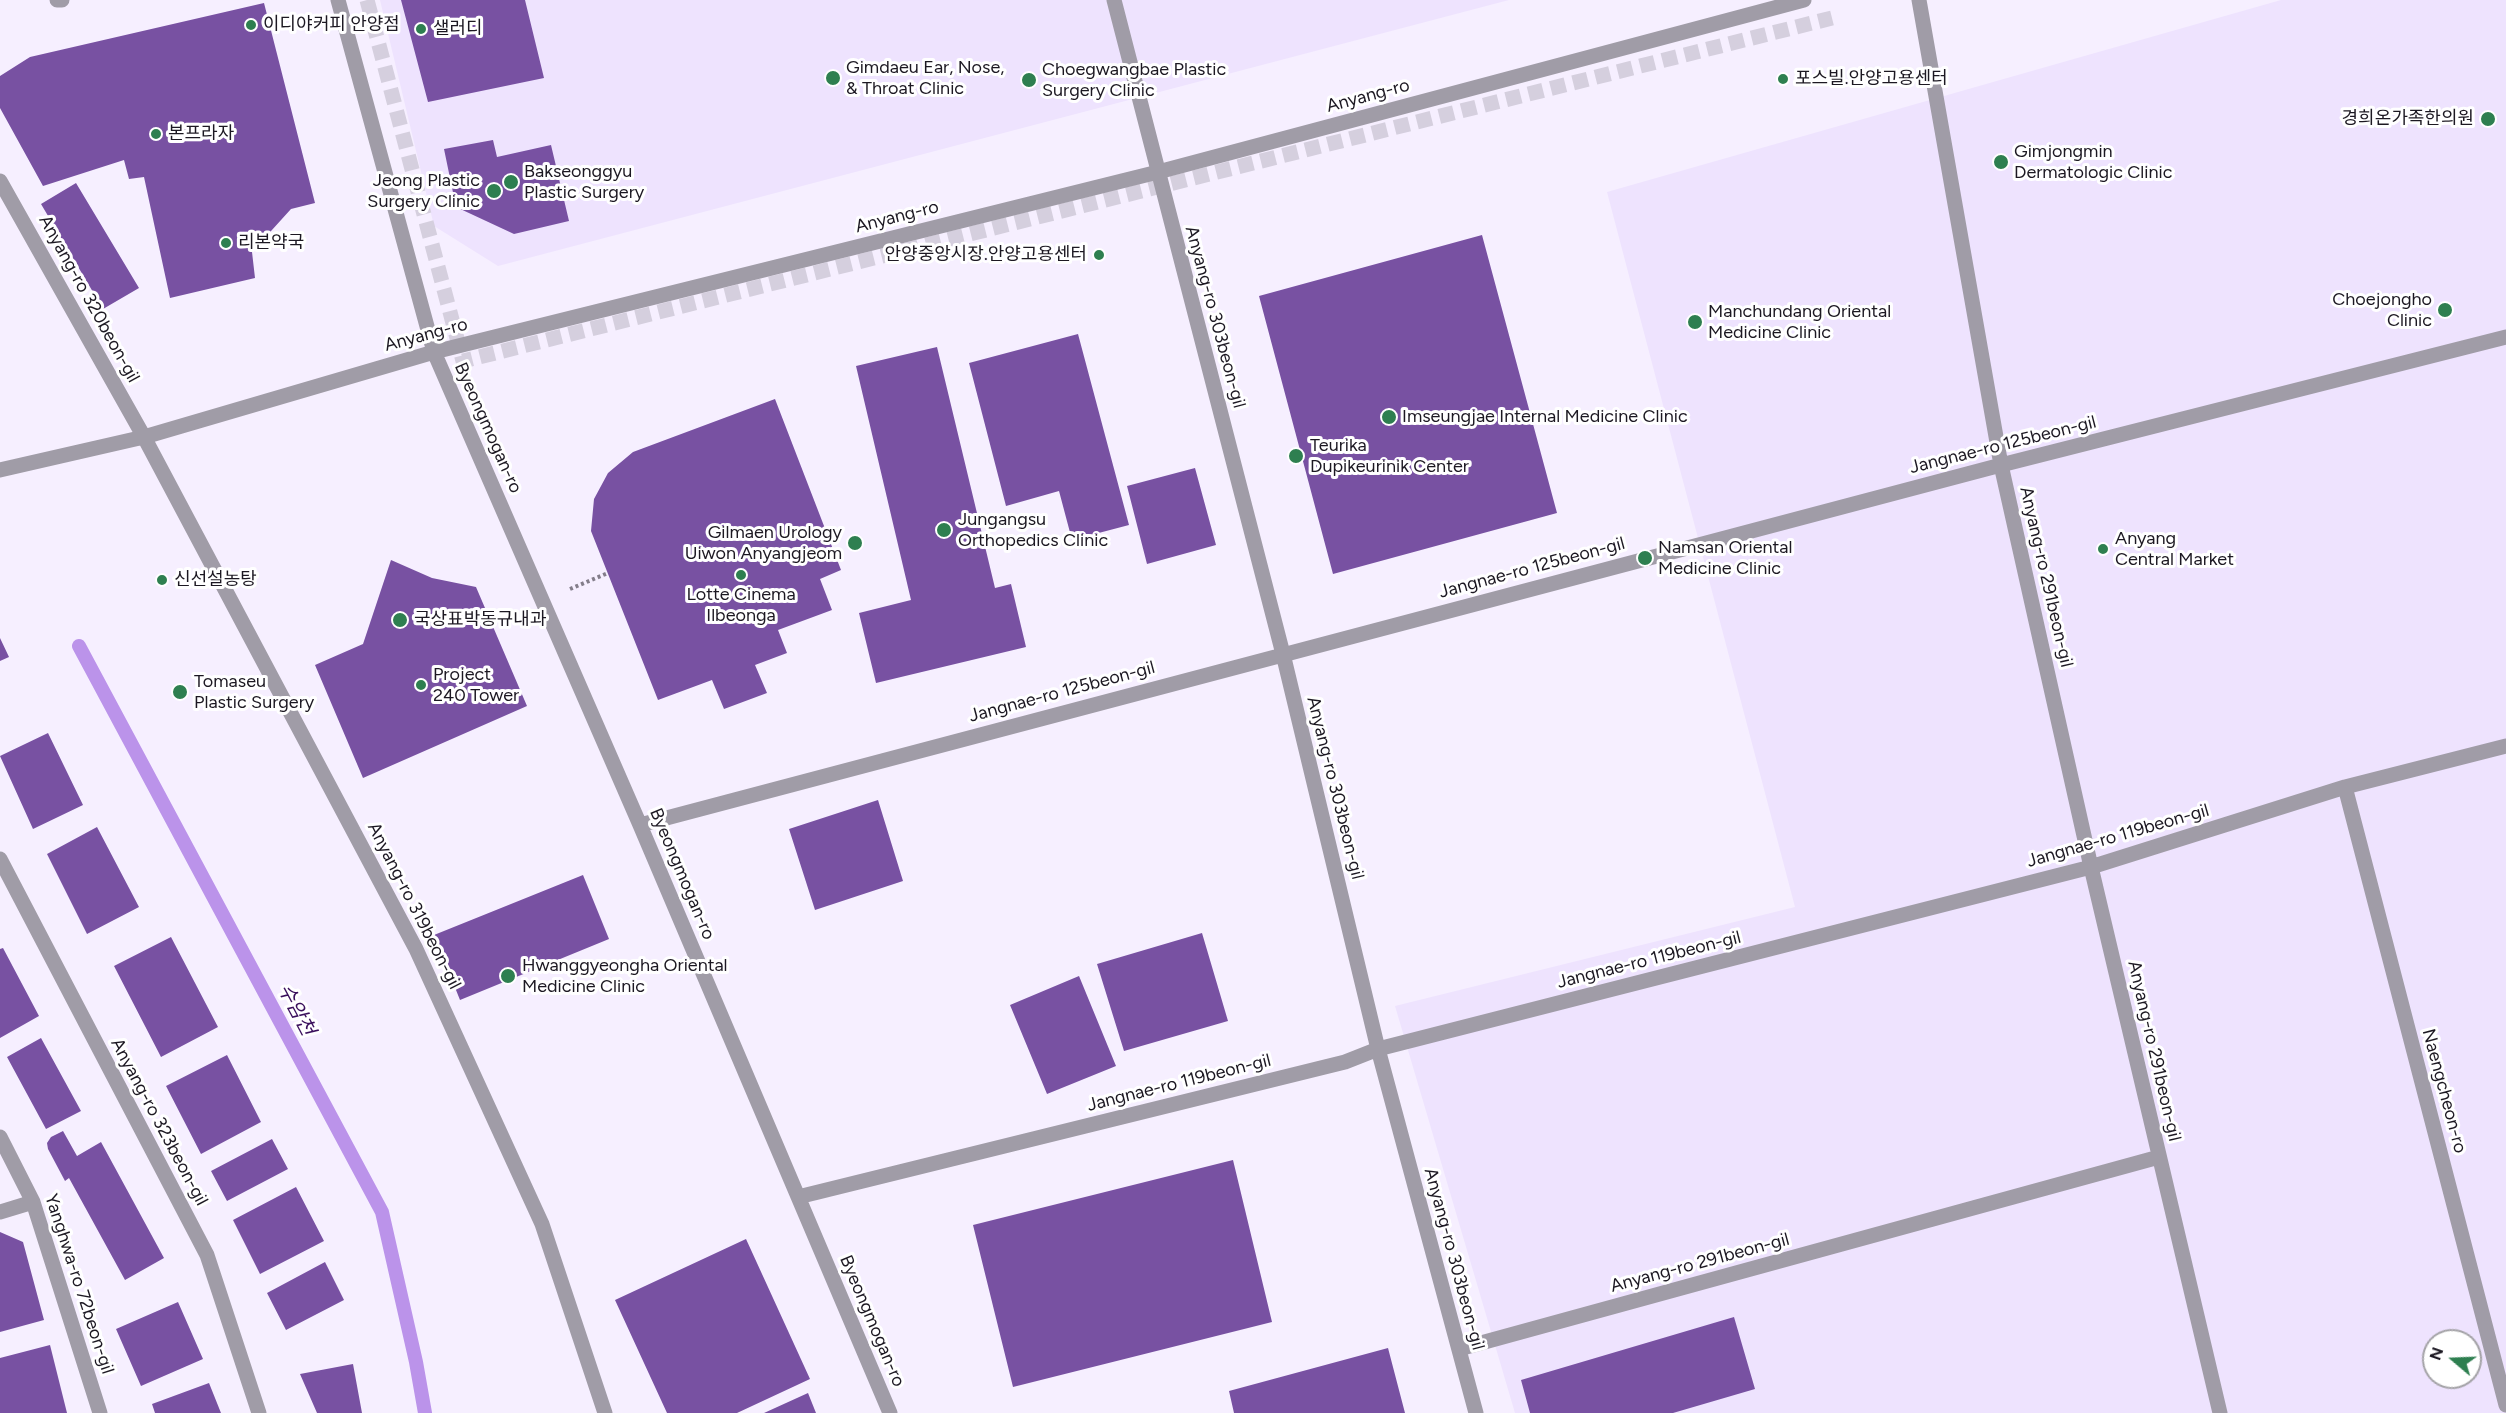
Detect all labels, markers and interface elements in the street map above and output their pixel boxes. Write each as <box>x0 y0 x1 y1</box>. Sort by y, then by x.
place label: 이디야커피 안양점 <box>263 14 400 36</box>
marker: 이디야커피 안양점 <box>244 18 258 32</box>
place label: 샐러디 <box>433 18 483 40</box>
marker: 샐러디 <box>414 22 428 36</box>
place label: Gimdaeu Ear, Nose, & Throat Clinic <box>846 57 1004 100</box>
place label: Choegwangbae Plastic Surgery Clinic <box>1042 59 1226 101</box>
place label: 포스빌.안양고용센터 <box>1795 68 1948 90</box>
marker: Gimdaeu Ear, Nose, & Throat Clinic <box>824 69 842 87</box>
marker: Choegwangbae Plastic Surgery Clinic <box>1020 71 1038 89</box>
marker: 포스빌.안양고용센터 <box>1776 72 1790 86</box>
street label: Anyang-ro <box>1324 75 1412 117</box>
place label: 경희온가족한의원 <box>2342 108 2474 130</box>
marker: 경희온가족한의원 <box>2479 110 2497 128</box>
place label: 본프라자 <box>168 123 234 145</box>
marker: 본프라자 <box>149 127 163 141</box>
place label: Gimjongmin Dermatologic Clinic <box>2014 141 2172 184</box>
marker: Gimjongmin Dermatologic Clinic <box>1992 153 2010 171</box>
place label: Bakseonggyu Plastic Surgery <box>524 161 644 204</box>
place label: Jeong Plastic Surgery Clinic <box>367 170 480 213</box>
marker: Bakseonggyu Plastic Surgery <box>502 173 520 191</box>
marker: Jeong Plastic Surgery Clinic <box>485 182 503 200</box>
street label: Anyang-ro <box>853 196 941 238</box>
street label: Anyang-ro 320beon-gil <box>34 212 144 386</box>
street label: Anyang-ro 303beon-gil <box>1180 224 1250 410</box>
place label: 리본약국 <box>238 232 304 254</box>
marker: 리본약국 <box>219 236 233 250</box>
place label: 안양중앙시장.안양고용센터 <box>885 244 1087 266</box>
marker: 안양중앙시장.안양고용센터 <box>1092 248 1106 262</box>
place label: Choejongho Clinic <box>2332 289 2432 332</box>
place label: Manchundang Oriental Medicine Clinic <box>1708 301 1891 344</box>
marker: Choejongho Clinic <box>2436 301 2454 319</box>
marker: Manchundang Oriental Medicine Clinic <box>1686 313 1704 331</box>
street label: Anyang-ro <box>382 314 470 356</box>
street label: Byeongmogan-ro <box>450 359 526 497</box>
place label: Imseungjae Internal Medicine Clinic <box>1402 406 1688 428</box>
marker: Imseungjae Internal Medicine Clinic <box>1380 408 1398 426</box>
street label: Jangnae-ro 125beon-gil <box>1907 411 2099 479</box>
place label: Teurika Dupikeurinik Center <box>1310 435 1469 478</box>
marker: Teurika Dupikeurinik Center <box>1287 447 1305 465</box>
street label: Anyang-ro 291beon-gil <box>2015 485 2077 669</box>
place label: Jungangsu Orthopedics Clinic <box>958 509 1108 552</box>
marker: Jungangsu Orthopedics Clinic <box>935 521 953 539</box>
place label: Gilmaen Urology Uiwon Anyangjeom <box>685 522 842 564</box>
place label: Anyang Central Market <box>2115 528 2234 570</box>
street label: Jangnae-ro 125beon-gil <box>1437 533 1627 603</box>
marker: Gilmaen Urology Uiwon Anyangjeom <box>846 534 864 552</box>
place label: Namsan Oriental Medicine Clinic <box>1658 537 1792 580</box>
marker: Anyang Central Market <box>2096 542 2110 556</box>
marker: Namsan Oriental Medicine Clinic <box>1636 549 1654 567</box>
marker: Lotte Cinema Ilbeonga <box>734 568 748 582</box>
place label: 신선설농탕 <box>174 569 257 591</box>
marker: 신선설농탕 <box>155 573 169 587</box>
place label: Lotte Cinema Ilbeonga <box>686 584 796 626</box>
place label: 국상표박동규내과 <box>414 609 546 631</box>
marker: 국상표박동규내과 <box>391 611 409 629</box>
street label: Jangnae-ro 125beon-gil <box>967 657 1157 727</box>
place label: Project 240 Tower <box>433 664 519 706</box>
place label: Tomaseu Plastic Surgery <box>194 671 314 714</box>
marker: Project 240 Tower <box>414 678 428 692</box>
marker: Tomaseu Plastic Surgery <box>171 683 189 701</box>
street label: Anyang-ro 303beon-gil <box>1302 694 1368 882</box>
street label: Jangnae-ro 119beon-gil <box>2024 800 2212 872</box>
street label: Byeongmogan-ro <box>645 805 719 943</box>
street label: Anyang-ro 319beon-gil <box>363 819 465 993</box>
street label: Jangnae-ro 119beon-gil <box>1555 927 1743 993</box>
place label: Hwanggyeongha Oriental Medicine Clinic <box>522 955 728 998</box>
street label: Anyang-ro 291beon-gil <box>2123 959 2185 1143</box>
marker: Hwanggyeongha Oriental Medicine Clinic <box>499 967 517 985</box>
water label: 수암천 <box>272 980 320 1040</box>
street label: Naengcheon-ro <box>2417 1027 2471 1155</box>
street label: Anyang-ro 323beon-gil <box>106 1035 212 1209</box>
street label: Jangnae-ro 119beon-gil <box>1085 1050 1273 1116</box>
street label: Anyang-ro 303beon-gil <box>1419 1166 1489 1352</box>
street label: Yanghwa-ro 72beon-gil <box>40 1191 118 1377</box>
street label: Anyang-ro 291beon-gil <box>1608 1229 1792 1297</box>
street label: Byeongmogan-ro <box>835 1252 909 1390</box>
north arrow <box>2422 1329 2482 1389</box>
text: N <box>2425 1345 2447 1363</box>

